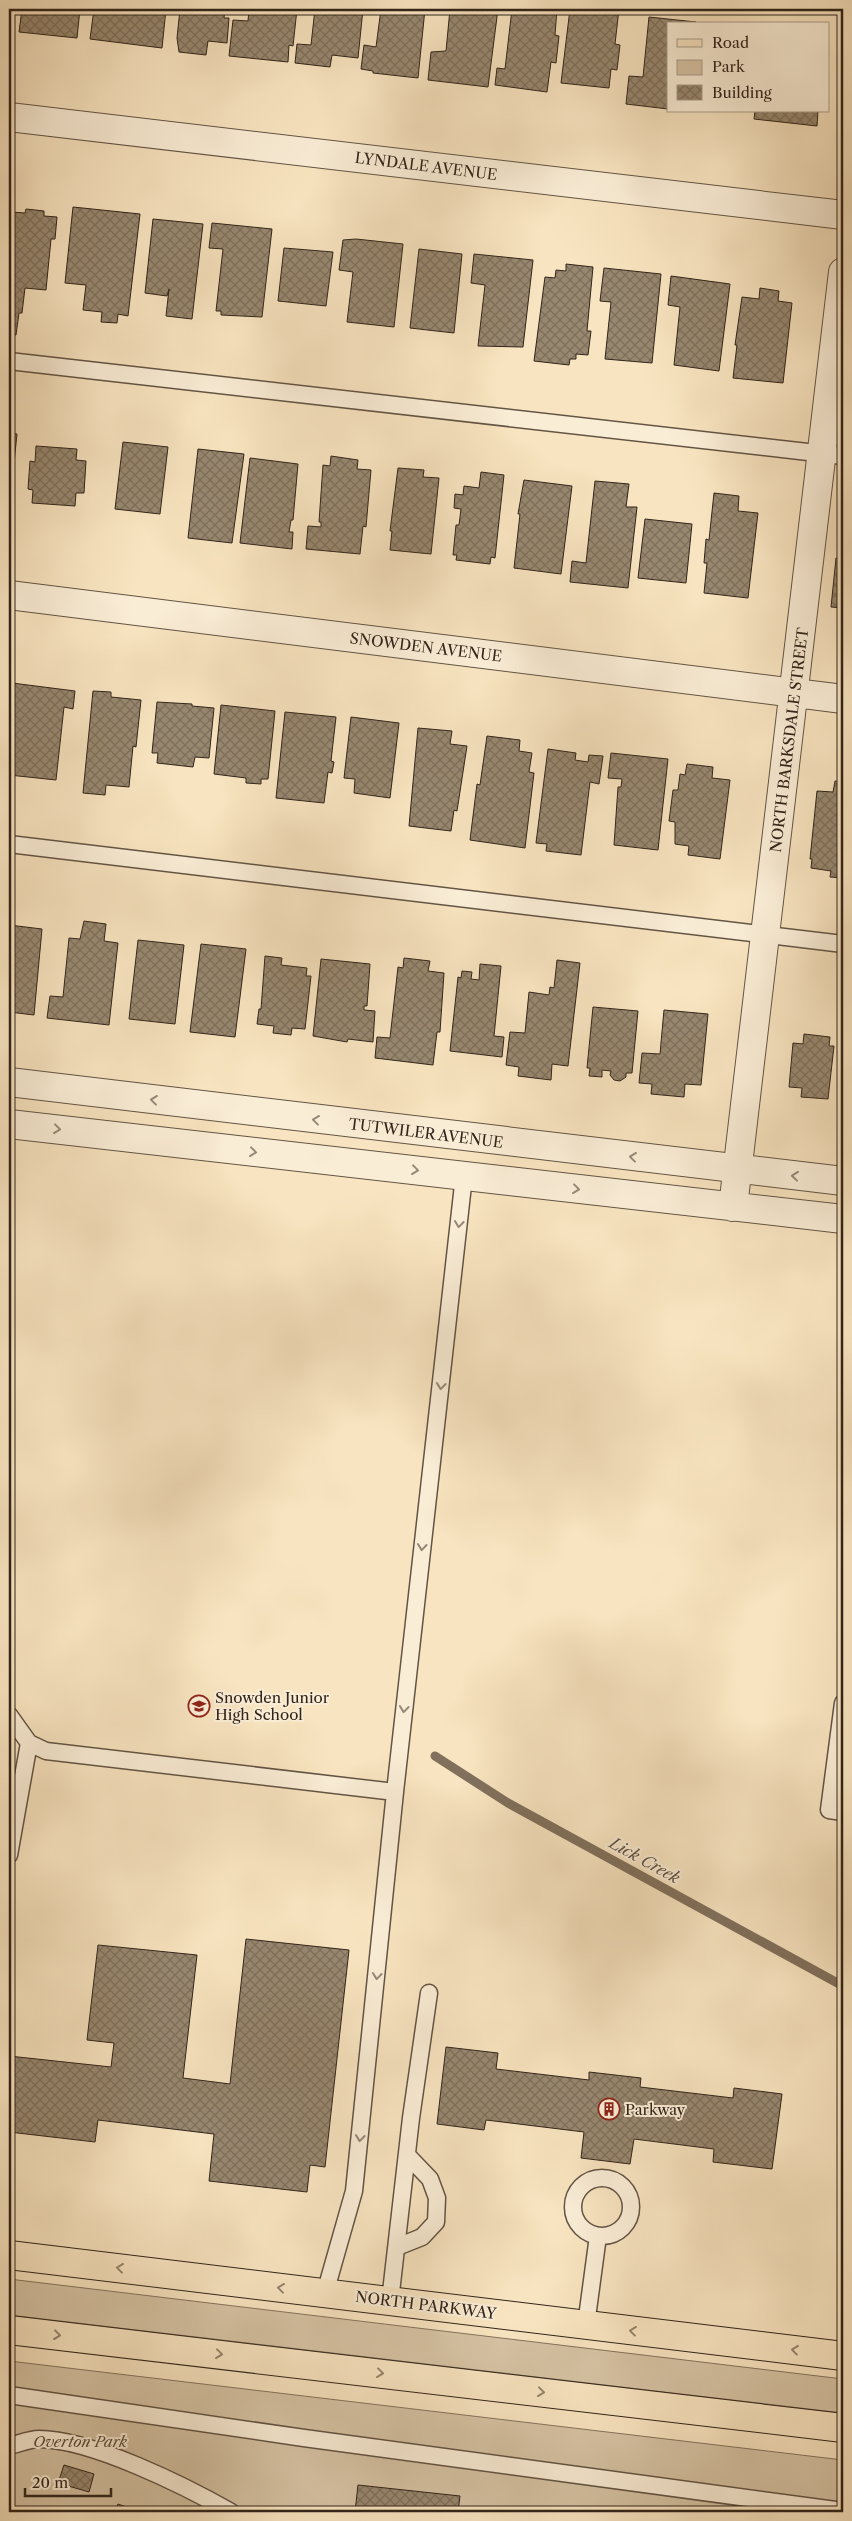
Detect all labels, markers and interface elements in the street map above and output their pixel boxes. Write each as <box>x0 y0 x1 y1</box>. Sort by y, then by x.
legend <box>667 22 830 112</box>
text: Road <box>712 33 749 52</box>
text: Park <box>712 57 746 76</box>
text: Building <box>712 83 772 102</box>
street label: LYNDALE AVENUE <box>354 148 498 184</box>
street label: NORTH BARKSDALE STREET <box>766 626 812 853</box>
street label: SNOWDEN AVENUE <box>349 628 503 666</box>
one-way arrow <box>150 1096 159 1106</box>
street label: TUTWILER AVENUE <box>348 1114 504 1152</box>
one-way arrow <box>311 1115 319 1126</box>
one-way arrow <box>53 1123 61 1134</box>
one-way arrow <box>250 1146 258 1157</box>
one-way arrow <box>629 1152 637 1163</box>
one-way arrow <box>411 1164 419 1175</box>
one-way arrow <box>791 1171 799 1182</box>
one-way arrow <box>573 1183 581 1194</box>
one-way arrow <box>454 1221 465 1229</box>
one-way arrow <box>436 1382 447 1390</box>
one-way arrow <box>417 1544 428 1552</box>
place label: Snowden Junior High School <box>215 1688 330 1724</box>
school or university icon: Snowden Junior High School <box>187 1694 211 1718</box>
one-way arrow <box>399 1705 410 1713</box>
water label: Lick Creek <box>605 1832 684 1888</box>
one-way arrow <box>372 1972 383 1980</box>
building icon: Parkway <box>597 2097 621 2121</box>
place label: Parkway <box>625 2100 686 2119</box>
one-way arrow <box>355 2134 366 2142</box>
one-way arrow <box>115 2263 123 2274</box>
one-way arrow <box>277 2283 285 2294</box>
street label: NORTH PARKWAY <box>354 2287 498 2323</box>
one-way arrow <box>629 2326 637 2337</box>
one-way arrow <box>53 2329 61 2340</box>
one-way arrow <box>791 2345 799 2356</box>
one-way arrow <box>215 2348 223 2359</box>
one-way arrow <box>376 2367 384 2378</box>
one-way arrow <box>538 2386 546 2397</box>
park label: Overton Park <box>33 2432 127 2451</box>
scale bar <box>25 2466 111 2498</box>
text: 20 m <box>32 2473 68 2492</box>

